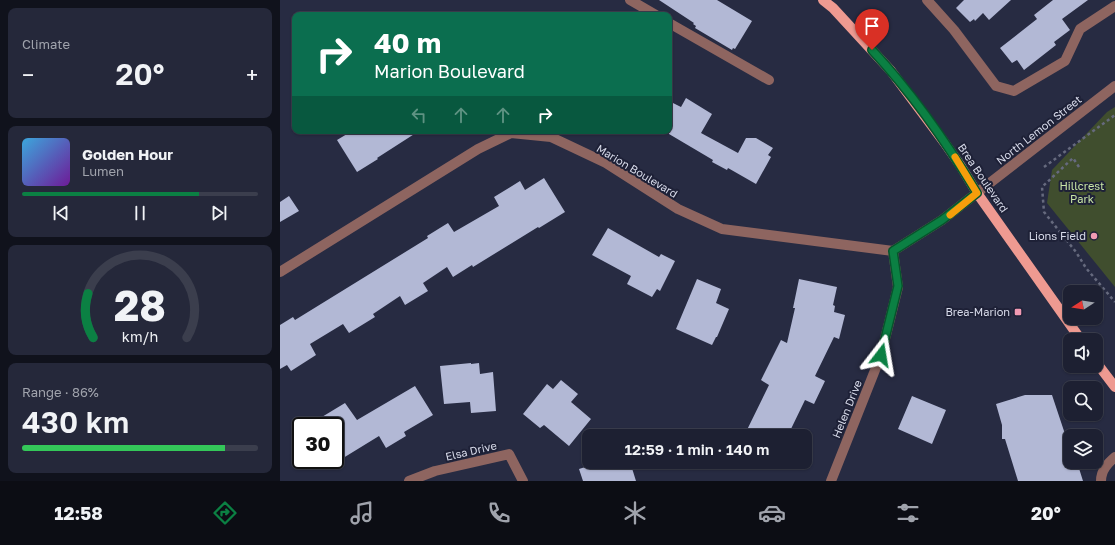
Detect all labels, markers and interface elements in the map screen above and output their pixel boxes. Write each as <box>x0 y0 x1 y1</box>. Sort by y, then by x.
pin <box>855 9 889 50</box>
icon: arrive <box>861 15 883 37</box>
text: 40 m <box>374 26 441 59</box>
icon: right <box>308 28 360 80</box>
text: Climate <box>22 36 70 52</box>
text: 20° <box>116 56 164 92</box>
text: Marion Boulevard <box>374 60 525 82</box>
text: − <box>22 61 34 88</box>
text: + <box>246 61 258 88</box>
street label: North Lemon Street <box>994 92 1084 167</box>
icon: left <box>408 104 430 126</box>
icon: ahead <box>450 104 472 126</box>
icon: ahead <box>492 104 514 126</box>
icon: right <box>534 104 556 126</box>
street label: Marion Boulevard <box>594 141 680 200</box>
street label: Brea Boulevard <box>956 141 1011 215</box>
text: Golden Hour <box>82 145 173 163</box>
text: Lumen <box>82 163 124 179</box>
park label: Hillcrest Park <box>1059 179 1105 205</box>
icon: previous <box>50 202 72 224</box>
icon: pause <box>129 202 151 224</box>
icon: next <box>208 202 230 224</box>
place label: Lions Field <box>1029 229 1086 242</box>
marker: Lions Field <box>1089 231 1099 241</box>
text: 28 <box>114 279 166 329</box>
north arrow <box>1063 285 1103 325</box>
map controls <box>1063 285 1103 469</box>
place label: Brea-Marion <box>945 305 1010 318</box>
marker: Brea-Marion <box>1013 307 1023 317</box>
text: km/h <box>122 327 158 344</box>
button: sound <box>1063 333 1103 373</box>
position arrow <box>860 334 902 376</box>
street label: Helen Drive <box>829 378 864 440</box>
button: search <box>1063 381 1103 421</box>
text: Range · 86% <box>22 384 99 400</box>
text: 430 km <box>22 404 129 440</box>
speed limit sign: 30 <box>292 417 344 469</box>
button: layers <box>1063 429 1103 469</box>
street label: Elsa Drive <box>444 438 498 463</box>
text: 12:59 · 1 min · 140 m <box>625 440 769 458</box>
icon: directions <box>211 499 239 527</box>
icon: music <box>348 499 376 527</box>
icon: phone <box>485 499 513 527</box>
icon: climate <box>621 499 649 527</box>
icon: car <box>758 499 786 527</box>
icon: filters <box>894 499 922 527</box>
text: 12:58 <box>54 502 103 524</box>
text: 20° <box>1031 502 1061 524</box>

